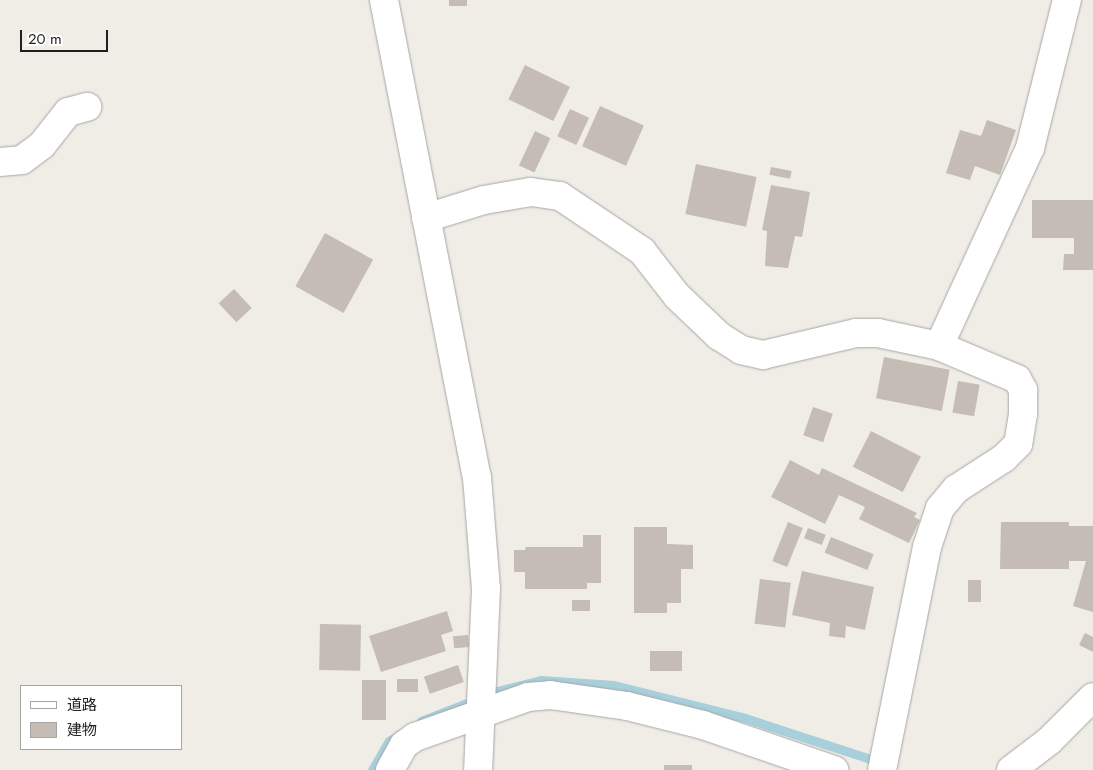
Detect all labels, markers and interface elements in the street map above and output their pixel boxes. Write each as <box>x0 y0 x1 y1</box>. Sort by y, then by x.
scale bar <box>22 20 110 52</box>
text: 20 m <box>28 28 62 50</box>
legend <box>20 685 182 750</box>
text: 道路 <box>67 694 97 716</box>
text: 建物 <box>67 719 97 741</box>

